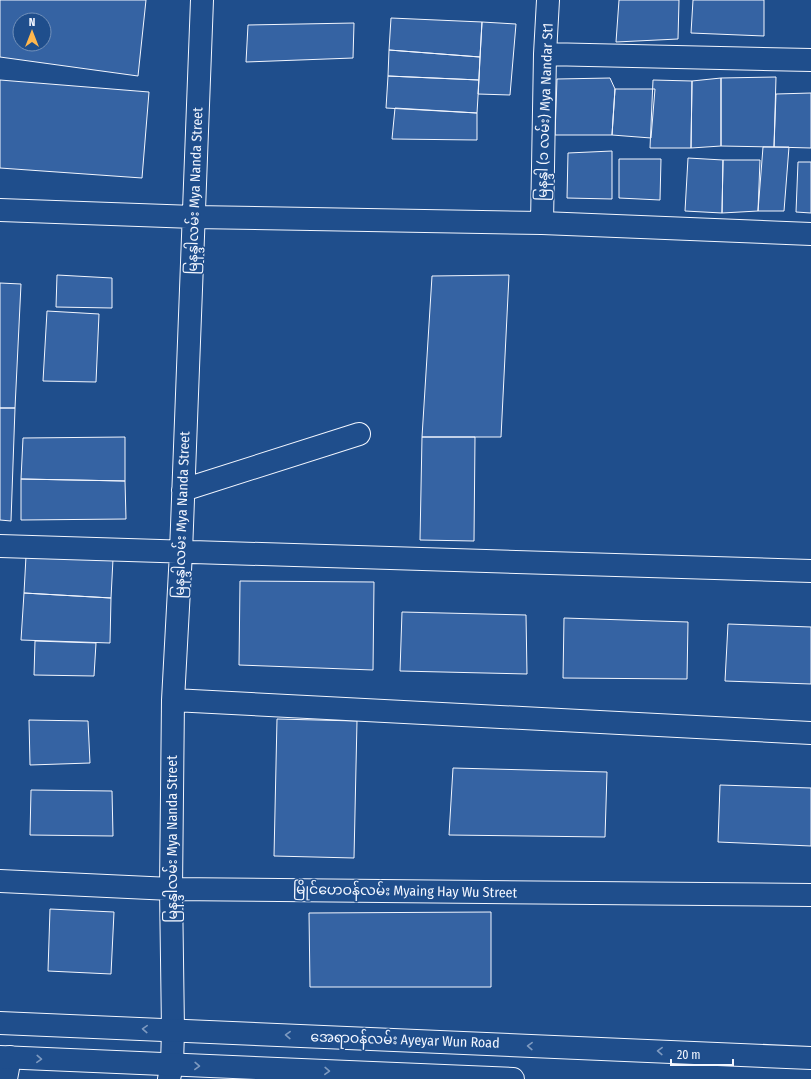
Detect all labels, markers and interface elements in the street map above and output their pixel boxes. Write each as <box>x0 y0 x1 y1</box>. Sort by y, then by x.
north arrow <box>12 12 52 52</box>
text: N <box>29 16 35 29</box>
street label: မြနန္ဒါ (၁ လမ်း) Mya Nandar St1 <box>531 23 560 202</box>
street label: မြနန္ဒါလမ်း Mya Nanda Street <box>182 106 210 275</box>
street label: မြနန္ဒါလမ်း Mya Nanda Street <box>169 430 197 599</box>
street label: မြနန္ဒါလမ်း Mya Nanda Street <box>162 755 184 923</box>
street label: မြိုင်ဟေဝန်လမ်း Myaing Hay Wu Street <box>293 879 518 904</box>
one-way arrow <box>142 1025 148 1034</box>
street label: အေရာဝန်လမ်း Ayeyar Wun Road <box>310 1026 500 1055</box>
one-way arrow <box>285 1031 291 1040</box>
one-way arrow <box>527 1041 533 1050</box>
scale bar <box>671 1041 733 1067</box>
one-way arrow <box>657 1047 663 1056</box>
text: 20 m <box>677 1048 701 1062</box>
one-way arrow <box>36 1054 42 1063</box>
one-way arrow <box>194 1061 200 1070</box>
one-way arrow <box>324 1067 330 1075</box>

